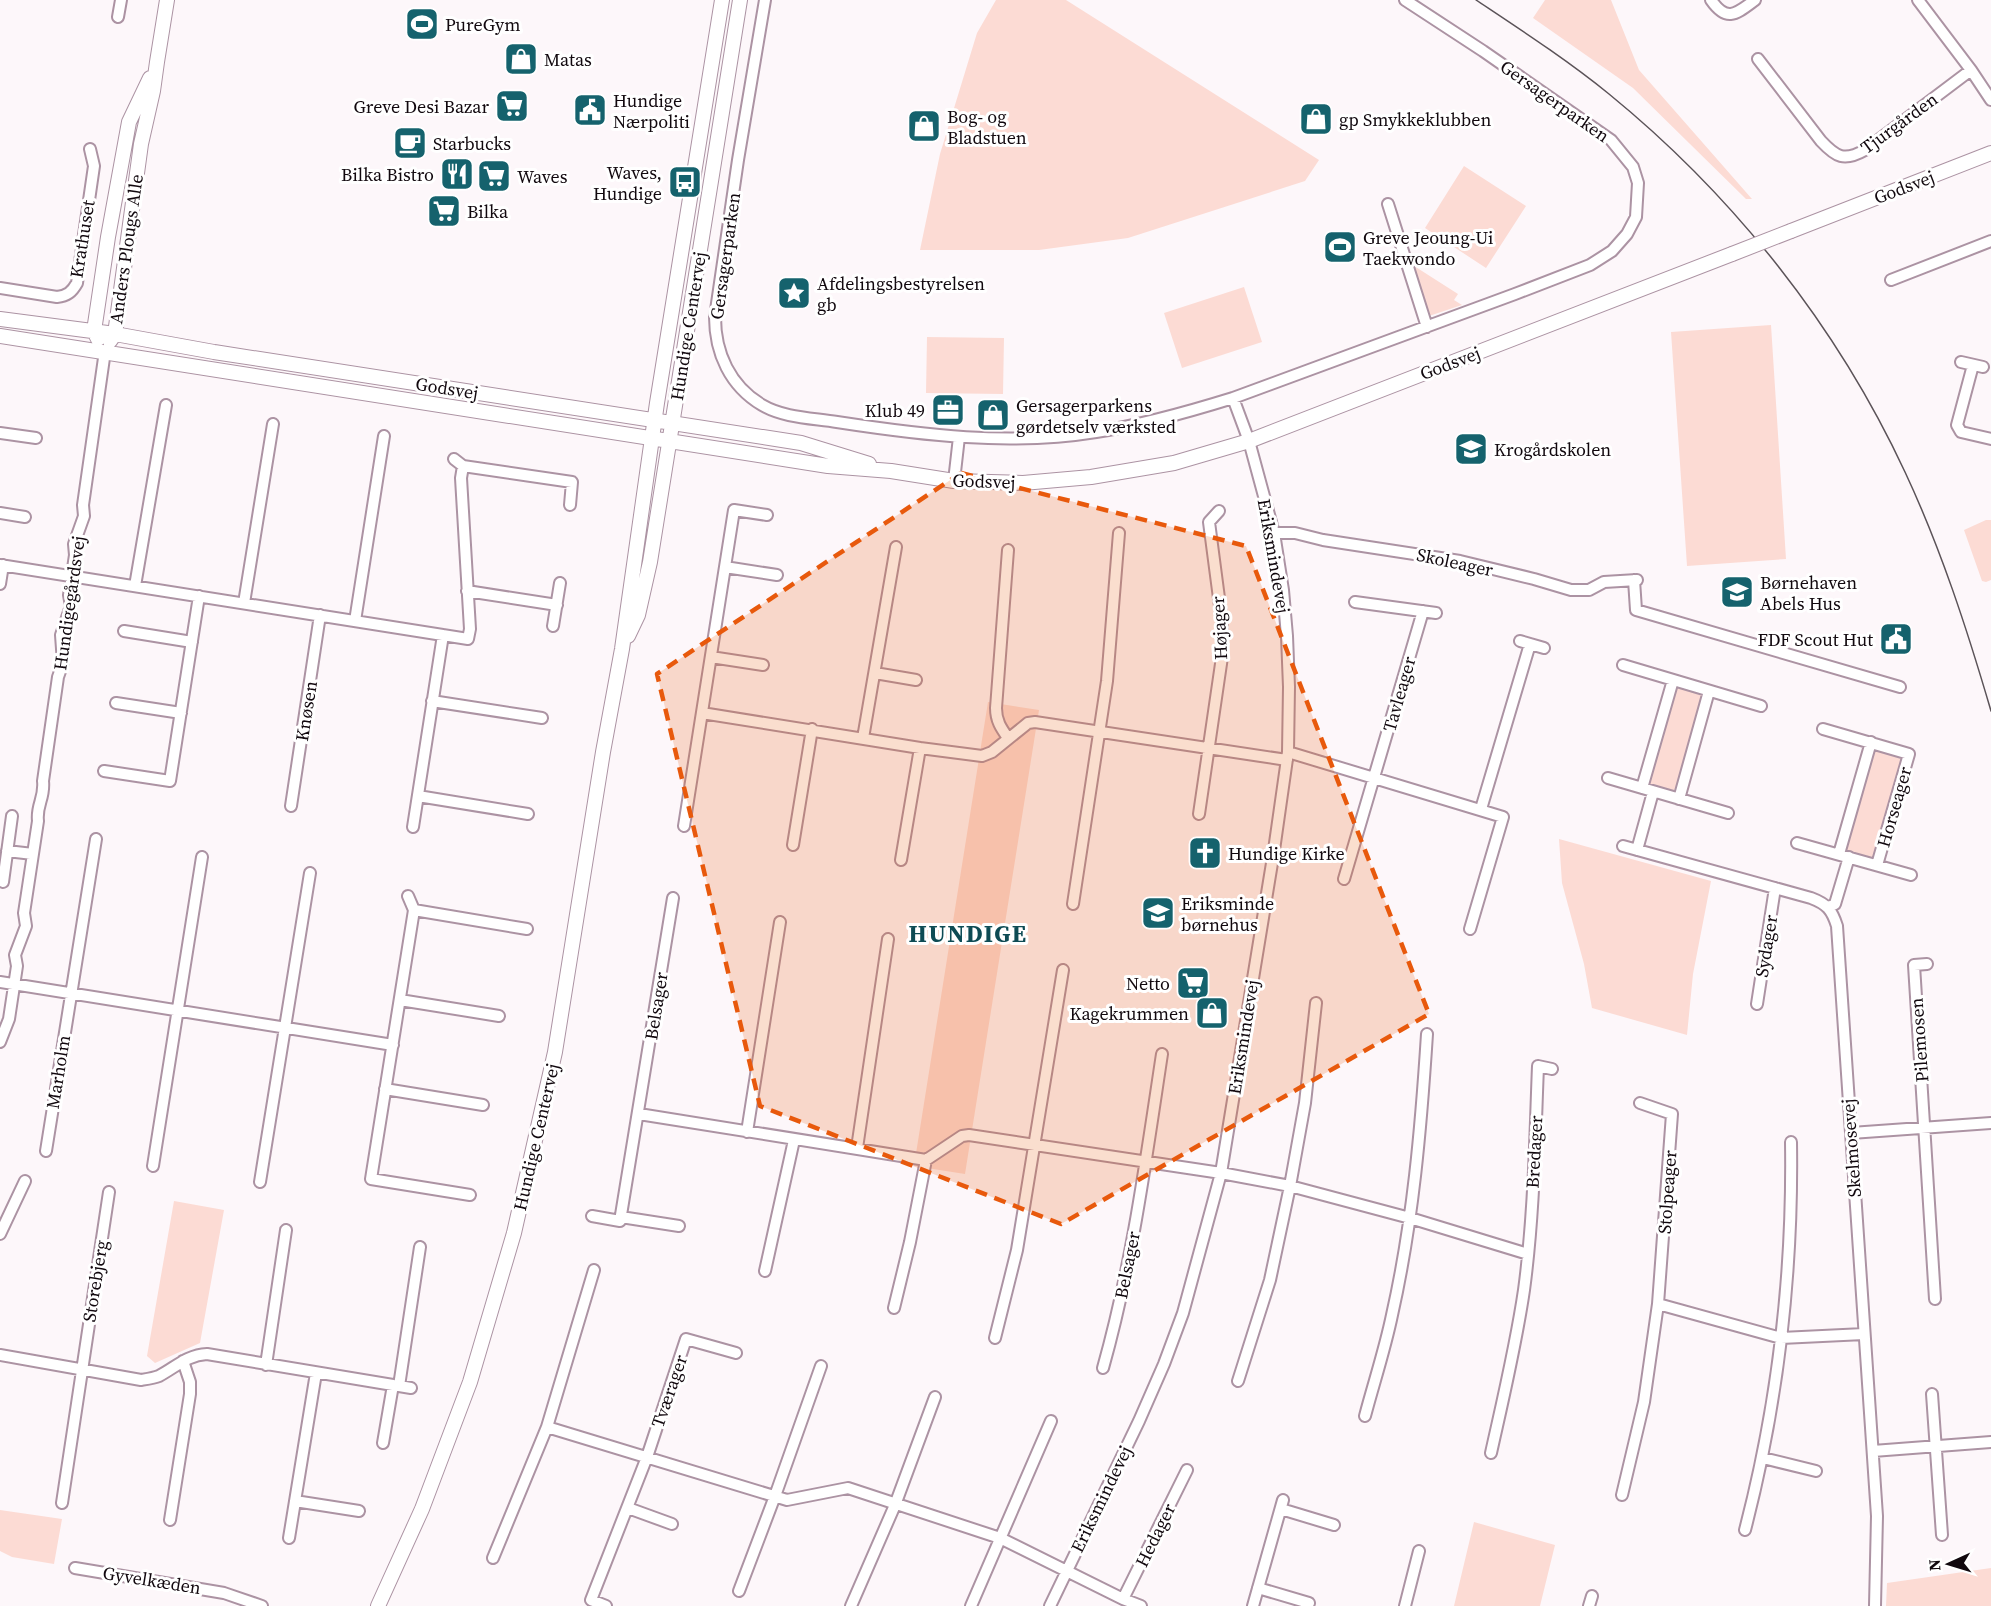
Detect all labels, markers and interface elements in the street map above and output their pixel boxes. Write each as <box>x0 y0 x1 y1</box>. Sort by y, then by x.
sports icon: PureGym <box>404 6 440 42</box>
place label: PureGym <box>445 12 520 37</box>
shop icon: Matas <box>503 41 539 77</box>
place label: Matas <box>544 47 592 72</box>
street label: Gersagerparken <box>1495 54 1615 148</box>
street label: Tjurgården <box>1855 87 1943 159</box>
supermarket icon: Greve Desi Bazar <box>494 88 530 124</box>
place label: Hundige Nærpoliti <box>613 88 690 134</box>
public building icon: Hundige Nærpoliti <box>572 92 608 128</box>
place label: Greve Desi Bazar <box>353 94 489 119</box>
shop icon: gp Smykkeklubben <box>1298 101 1334 137</box>
place label: Bog- og Bladstuen <box>947 104 1027 150</box>
place label: gp Smykkeklubben <box>1339 107 1491 132</box>
shop icon: Bog- og Bladstuen <box>906 108 942 144</box>
cafe icon: Starbucks <box>392 125 428 161</box>
place label: Starbucks <box>433 131 511 156</box>
restaurant icon: Bilka Bistro <box>439 156 475 192</box>
supermarket icon: Waves <box>476 158 512 194</box>
place label: Waves, Hundige <box>593 160 662 206</box>
place label: Bilka Bistro <box>341 162 434 187</box>
place label: Waves <box>517 164 568 189</box>
bus stop icon: Waves, Hundige <box>667 164 703 200</box>
street label: Godsvej <box>1870 164 1938 210</box>
street label: Anders Plougs Alle <box>103 173 149 325</box>
street label: Gersagerparken <box>704 191 746 321</box>
supermarket icon: Bilka <box>426 193 462 229</box>
street label: Krathuset <box>64 198 101 280</box>
place label: Bilka <box>467 199 509 224</box>
place label: Greve Jeoung-Ui Taekwondo <box>1363 225 1493 271</box>
sports icon: Greve Jeoung-Ui Taekwondo <box>1322 229 1358 265</box>
street label: Hundige Centervej <box>664 250 712 402</box>
place label: Afdelingsbestyrelsen gb <box>817 271 985 317</box>
place icon: Afdelingsbestyrelsen gb <box>776 275 812 311</box>
street label: Godsvej <box>1416 340 1484 386</box>
street label: Godsvej <box>414 371 480 405</box>
office icon: Klub 49 <box>930 392 966 428</box>
place label: Gersagerparkens gørdetselv værksted <box>1016 393 1176 439</box>
shop icon: Gersagerparkens gørdetselv værksted <box>975 397 1011 433</box>
place label: Klub 49 <box>865 398 925 423</box>
school or university icon: Krogårdskolen <box>1453 431 1489 467</box>
place label: Krogårdskolen <box>1494 437 1611 462</box>
street label: Godsvej <box>952 467 1016 495</box>
street label: Eriksmindevej <box>1252 497 1296 615</box>
street label: Hundigegårdsvej <box>47 534 91 672</box>
street label: Skoleager <box>1414 542 1496 582</box>
place label: Børnehaven Abels Hus <box>1760 570 1857 616</box>
school or university icon: Børnehaven Abels Hus <box>1719 574 1755 610</box>
street label: Højager <box>1205 595 1233 660</box>
public building icon: FDF Scout Hut <box>1878 621 1914 657</box>
place label: FDF Scout Hut <box>1758 627 1873 652</box>
street label: Tavleager <box>1376 653 1422 734</box>
street label: Knøsen <box>289 679 323 743</box>
street label: Horseager <box>1871 763 1918 850</box>
church icon: Hundige Kirke <box>1187 835 1223 871</box>
place label: Hundige Kirke <box>1228 841 1345 866</box>
place label: Eriksminde børnehus <box>1181 891 1274 937</box>
school or university icon: Eriksminde børnehus <box>1140 895 1176 931</box>
street label: Sydager <box>1749 913 1783 979</box>
district label: HUNDIGE <box>909 917 1027 950</box>
supermarket icon: Netto <box>1175 965 1211 1001</box>
street label: Belsager <box>638 970 674 1042</box>
place label: Netto <box>1126 971 1170 996</box>
street label: Eriksmindevej <box>1222 978 1264 1096</box>
shop icon: Kagekrummen <box>1194 995 1230 1031</box>
street label: Pilemosen <box>1904 997 1934 1083</box>
place label: Kagekrummen <box>1070 1001 1189 1026</box>
street label: Marholm <box>40 1033 76 1111</box>
street label: Hundige Centervej <box>507 1061 565 1213</box>
street label: Skelmosevej <box>1835 1098 1867 1198</box>
street label: Bredager <box>1520 1115 1548 1189</box>
street label: Stolpeager <box>1652 1149 1682 1235</box>
street label: Belsager <box>1108 1229 1146 1301</box>
street label: Storebjerg <box>76 1238 114 1324</box>
street label: Tværager <box>645 1351 693 1431</box>
street label: Eriksmindevej <box>1064 1441 1138 1557</box>
street label: Hedager <box>1129 1499 1181 1571</box>
north arrow <box>1919 1534 1979 1594</box>
text: N <box>1923 1558 1945 1572</box>
street label: Gyvelkæden <box>101 1560 203 1600</box>

